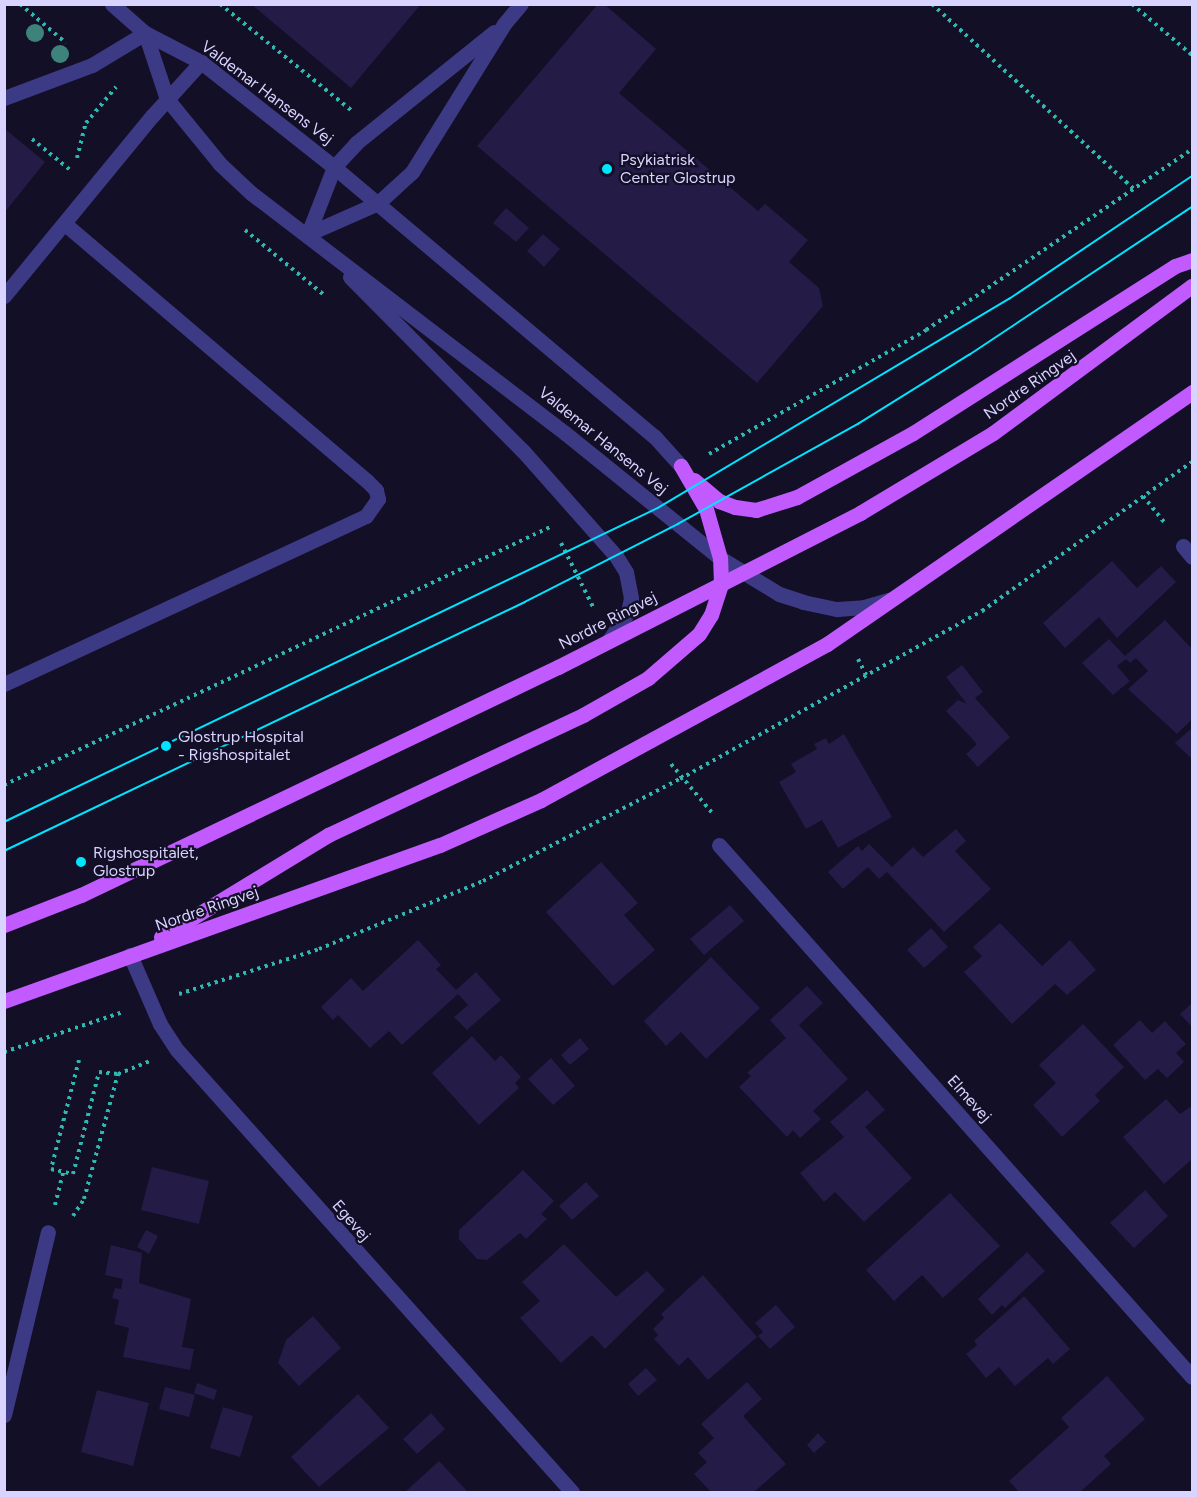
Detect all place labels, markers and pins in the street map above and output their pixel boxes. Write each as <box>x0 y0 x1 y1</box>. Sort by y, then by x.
place label: Psykiatrisk Center Glostrup <box>620 150 736 188</box>
marker: Psykiatrisk Center Glostrup <box>598 160 616 178</box>
place label: Glostrup Hospital - Rigshospitalet <box>178 727 304 765</box>
marker: Glostrup Hospital - Rigshospitalet <box>159 739 173 753</box>
place label: Rigshospitalet, Glostrup <box>93 843 198 881</box>
marker: Rigshospitalet, Glostrup <box>74 855 88 869</box>

